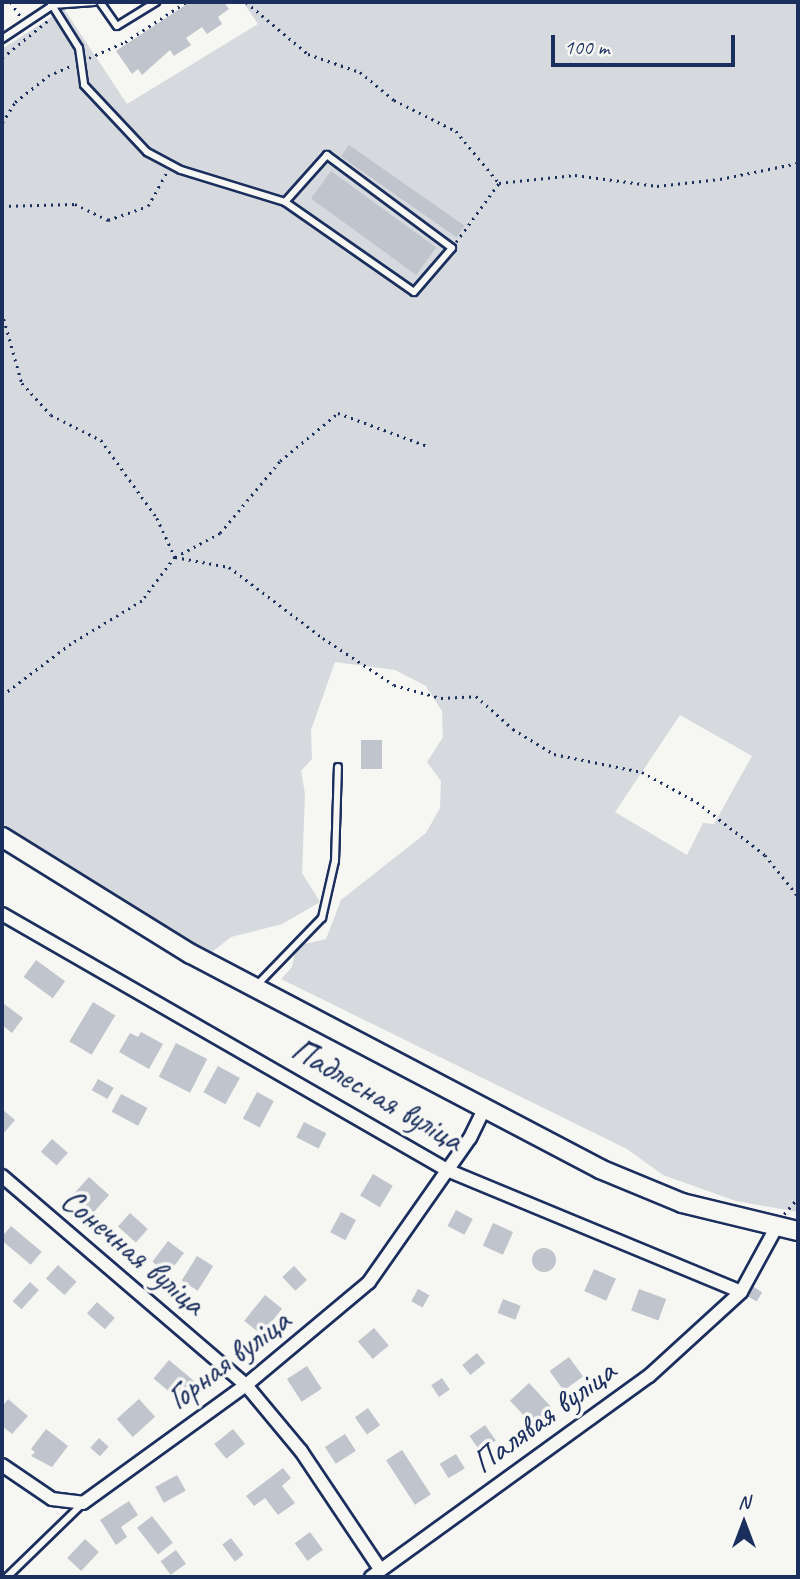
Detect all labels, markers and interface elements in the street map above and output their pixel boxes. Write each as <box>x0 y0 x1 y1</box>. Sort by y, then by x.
scale bar <box>555 21 739 65</box>
text: 100 m <box>564 34 609 60</box>
street label: Падлесная вуліца <box>284 1030 470 1160</box>
street label: Сонечная вуліца <box>53 1180 213 1324</box>
street label: Горная вуліца <box>161 1302 297 1418</box>
street label: Палявая вуліца <box>466 1352 622 1482</box>
north arrow <box>709 1488 779 1558</box>
text: N <box>738 1490 750 1514</box>

